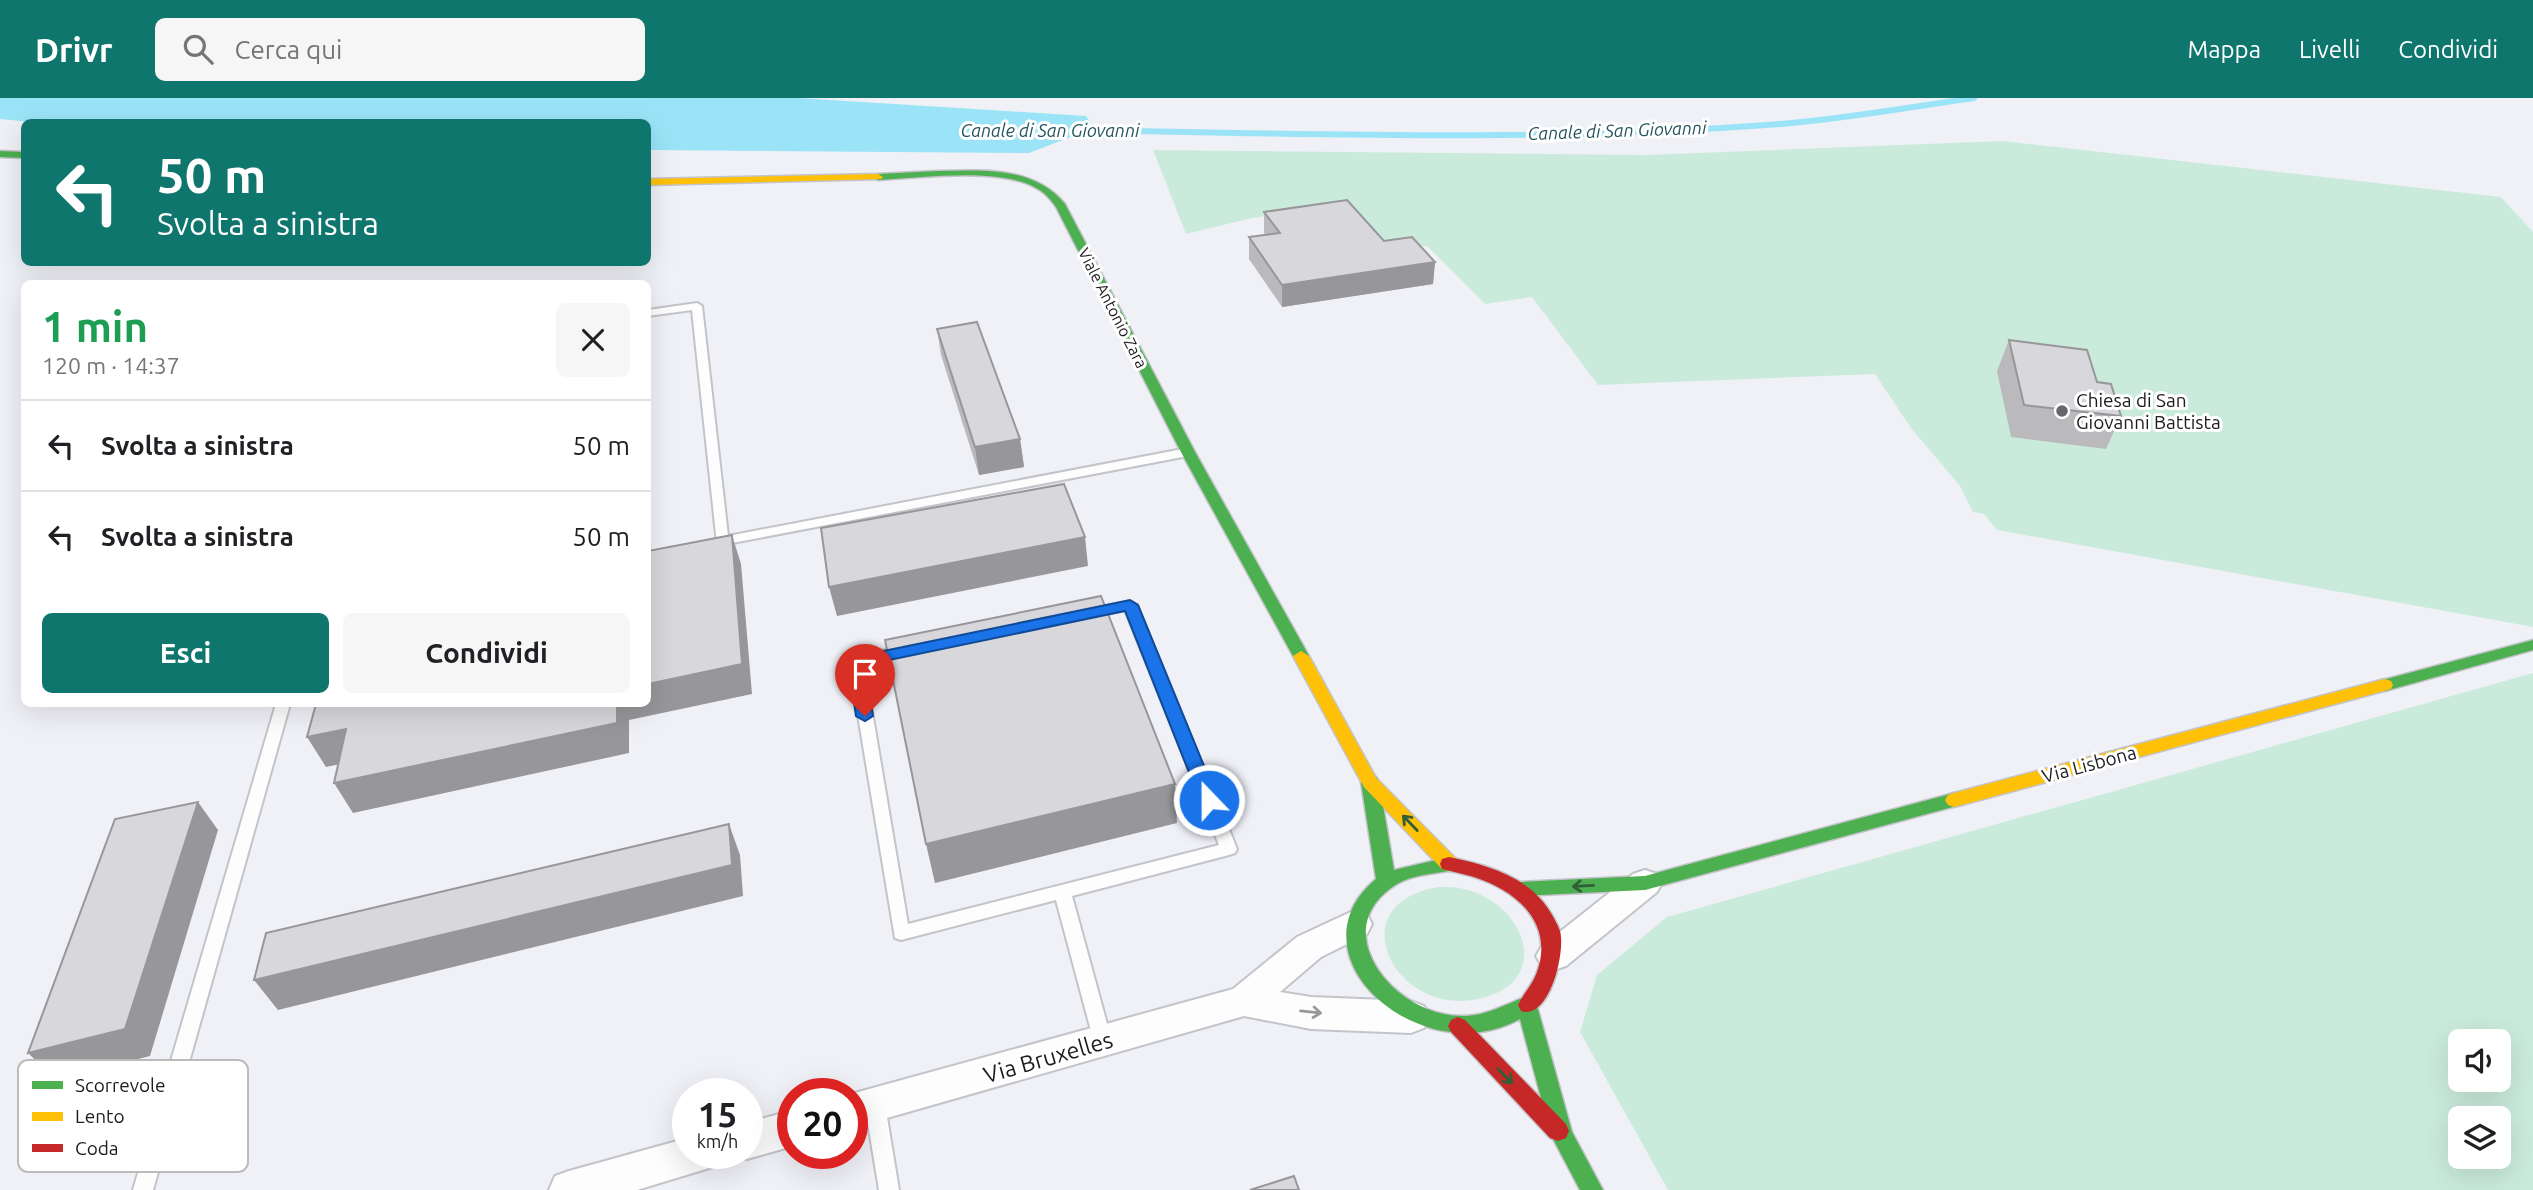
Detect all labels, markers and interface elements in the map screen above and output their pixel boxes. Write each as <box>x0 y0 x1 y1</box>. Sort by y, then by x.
search box <box>155 18 645 81</box>
icon: search <box>179 30 217 68</box>
text: Drivr <box>35 31 113 68</box>
text: Cerca qui <box>235 35 342 64</box>
text: Mappa <box>2187 36 2261 63</box>
text: Livelli <box>2299 36 2360 63</box>
text: Condividi <box>2398 36 2498 63</box>
water label: Canale di San Giovanni <box>1527 117 1707 143</box>
water label: Canale di San Giovanni <box>961 120 1140 140</box>
icon: left <box>42 147 133 238</box>
text: 50 m <box>157 147 266 202</box>
text: Svolta a sinistra <box>157 205 379 241</box>
street label: Viale Antonio Zara <box>1075 245 1151 371</box>
text: 1 min <box>42 303 148 350</box>
button: close <box>556 303 630 377</box>
text: 120 m · 14:37 <box>42 353 180 378</box>
place label: Chiesa di San Giovanni Battista <box>2076 389 2221 433</box>
marker: Chiesa di San Giovanni Battista <box>2054 403 2070 419</box>
icon: left <box>42 427 80 465</box>
text: Svolta a sinistra <box>101 431 294 460</box>
text: 50 m <box>572 431 630 460</box>
icon: left <box>42 518 80 556</box>
text: Svolta a sinistra <box>101 522 294 551</box>
text: 50 m <box>572 522 630 551</box>
button: Esci <box>42 613 329 693</box>
button: Condividi <box>343 613 630 693</box>
pin <box>835 644 895 716</box>
icon: arrive <box>846 655 884 693</box>
street label: Via Lisbona <box>2039 741 2139 787</box>
position arrow <box>1172 763 1246 837</box>
one-way arrow <box>1401 814 1418 831</box>
one-way arrow <box>1571 880 1594 893</box>
one-way arrow <box>1299 1006 1322 1019</box>
street label: Via Bruxelles <box>981 1027 1115 1087</box>
map controls <box>2448 1029 2511 1169</box>
button: sound <box>2448 1029 2511 1092</box>
legend <box>18 1060 248 1172</box>
one-way arrow <box>1497 1067 1514 1084</box>
text: Scorrevole <box>75 1074 166 1096</box>
speed limit sign: 20 <box>777 1078 868 1169</box>
text: 15 <box>698 1094 737 1134</box>
text: Lento <box>75 1105 125 1127</box>
button: layers <box>2448 1106 2511 1169</box>
text: km/h <box>697 1131 738 1151</box>
text: Coda <box>75 1137 119 1159</box>

